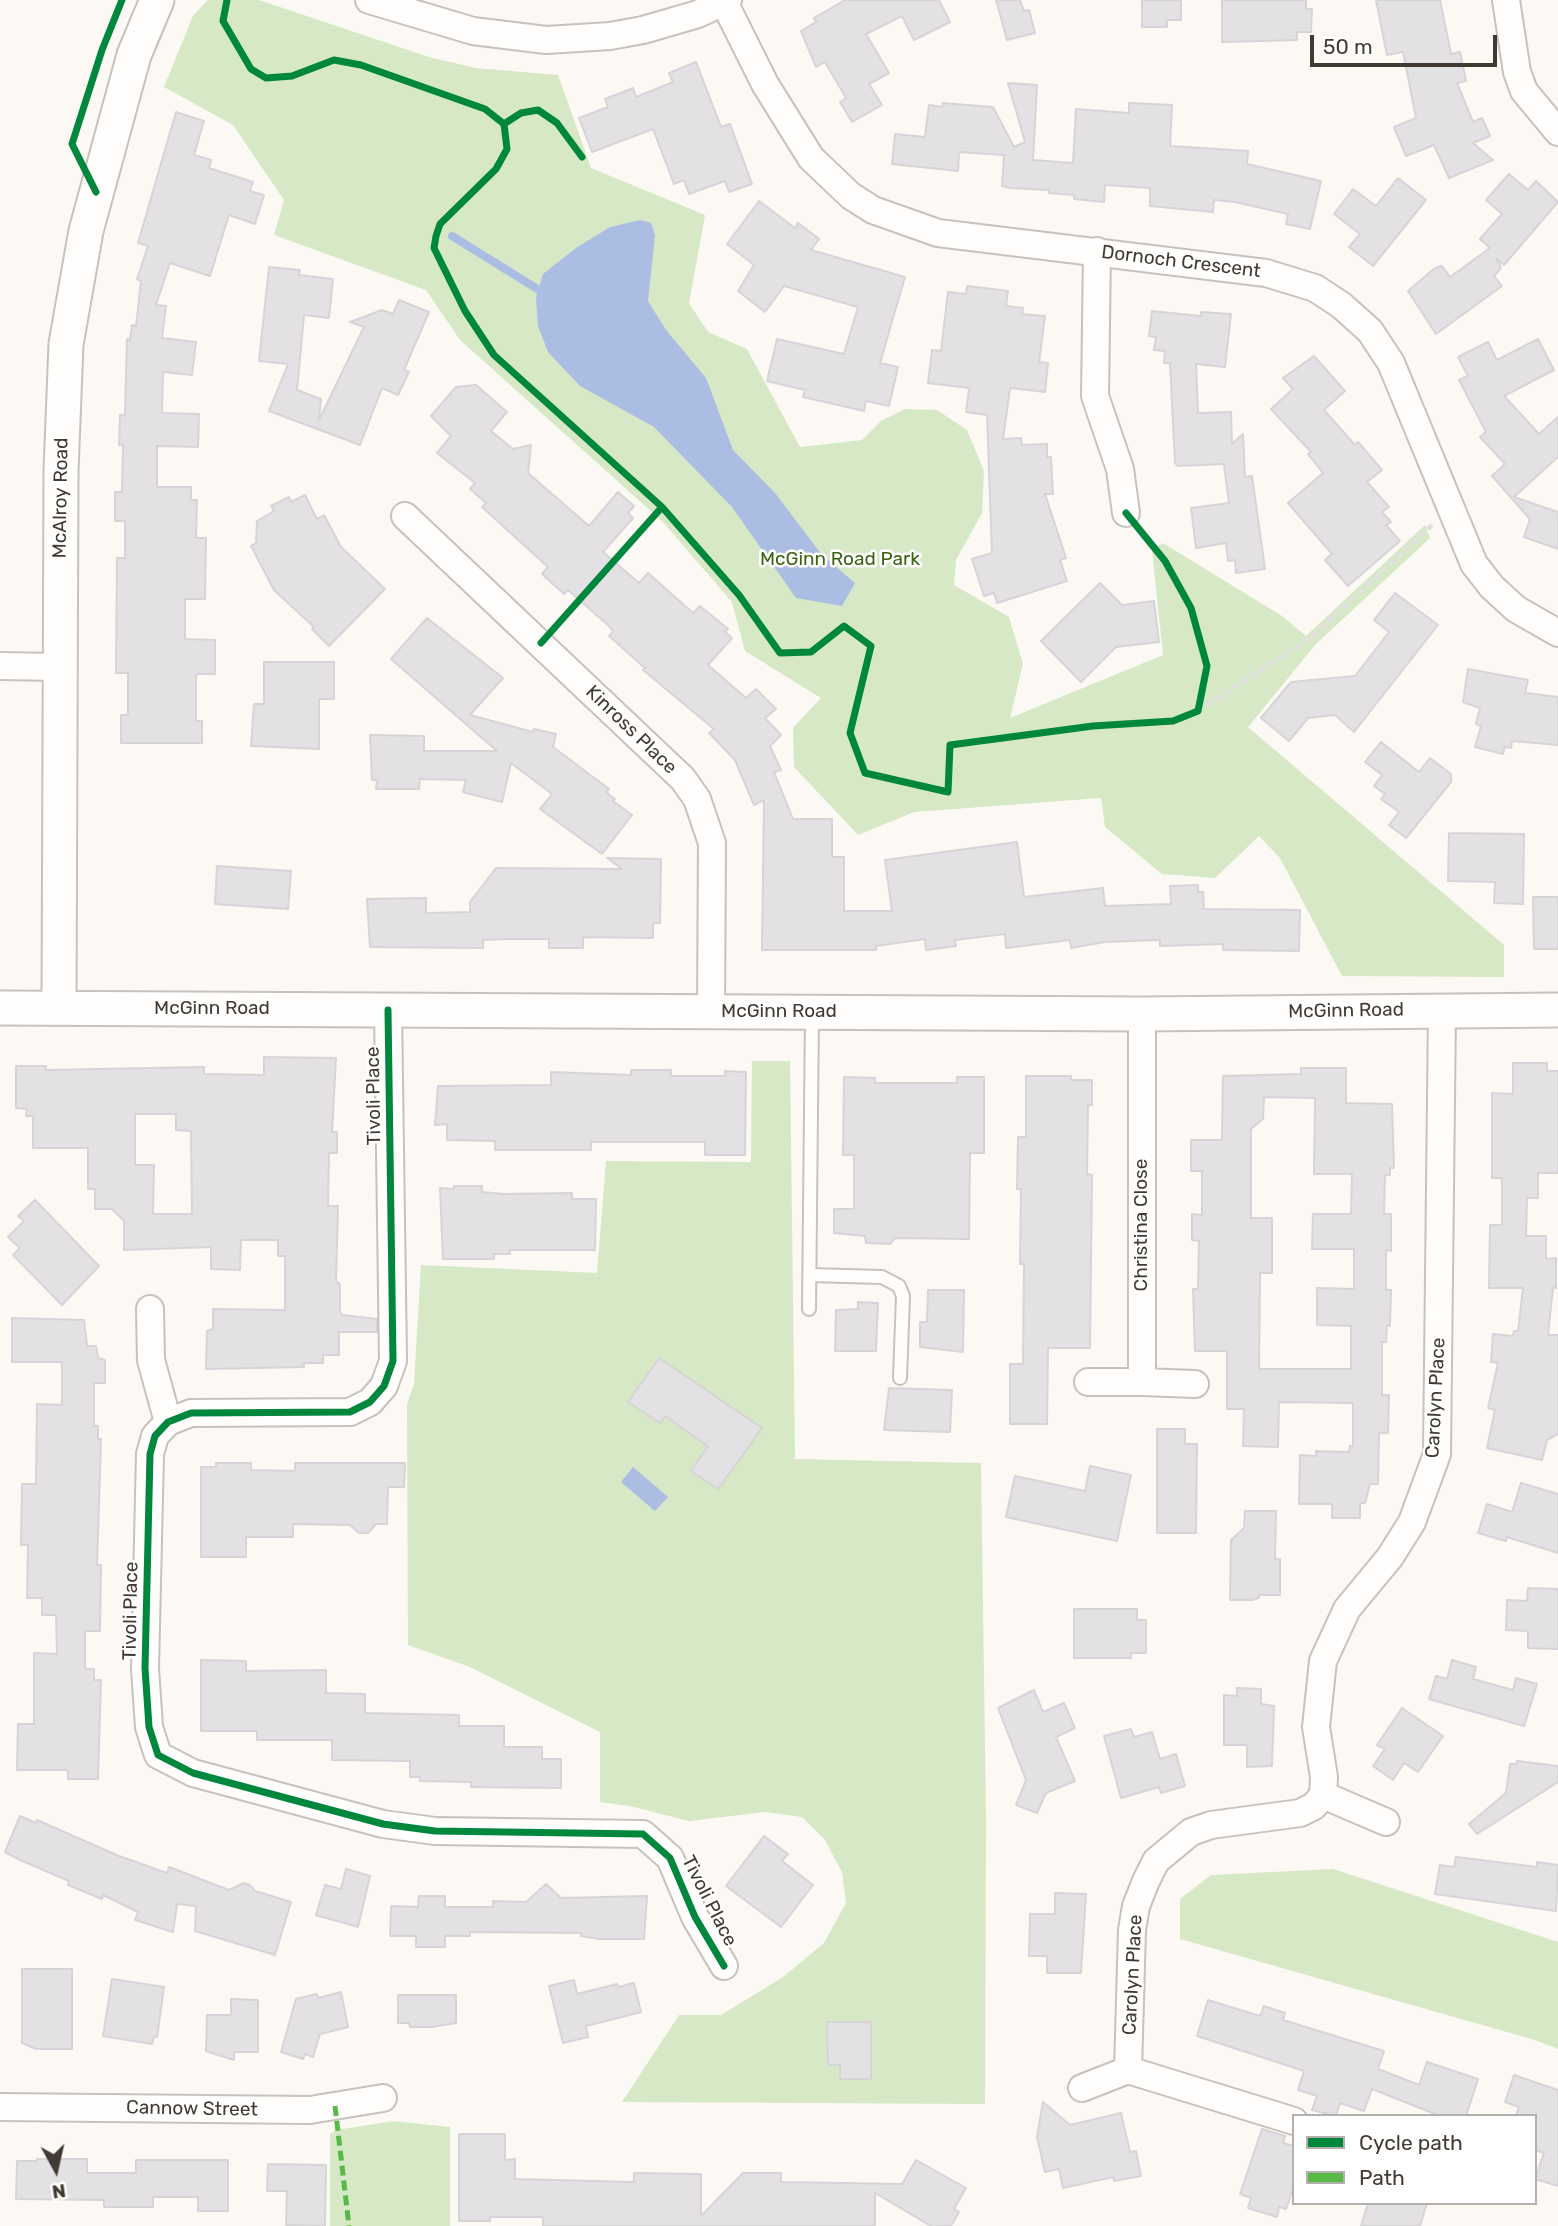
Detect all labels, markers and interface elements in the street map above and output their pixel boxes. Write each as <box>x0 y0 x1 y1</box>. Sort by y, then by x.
scale bar <box>1313 21 1500 65</box>
text: 50 m <box>1323 34 1373 59</box>
street label: Dornoch Crescent <box>1100 241 1262 283</box>
street label: McAlroy Road <box>49 437 73 559</box>
park label: McGinn Road Park <box>760 549 920 571</box>
street label: Kinross Place <box>581 681 681 779</box>
street label: McGinn Road <box>154 998 270 1020</box>
street label: McGinn Road <box>1288 999 1404 1023</box>
street label: McGinn Road <box>721 1001 837 1023</box>
street label: Tivoli Place <box>362 1046 386 1146</box>
street label: Christina Close <box>1131 1159 1153 1291</box>
street label: Carolyn Place <box>1421 1337 1451 1459</box>
street label: Tivoli Place <box>119 1561 143 1661</box>
street label: Tivoli Place <box>676 1852 742 1950</box>
street label: Carolyn Place <box>1118 1914 1148 2036</box>
street label: Cannow Street <box>126 2096 258 2122</box>
legend <box>1292 2114 1537 2205</box>
text: Cycle path <box>1359 2130 1463 2155</box>
north arrow <box>21 2135 91 2205</box>
text: Path <box>1359 2165 1405 2190</box>
text: N <box>51 2179 67 2204</box>

